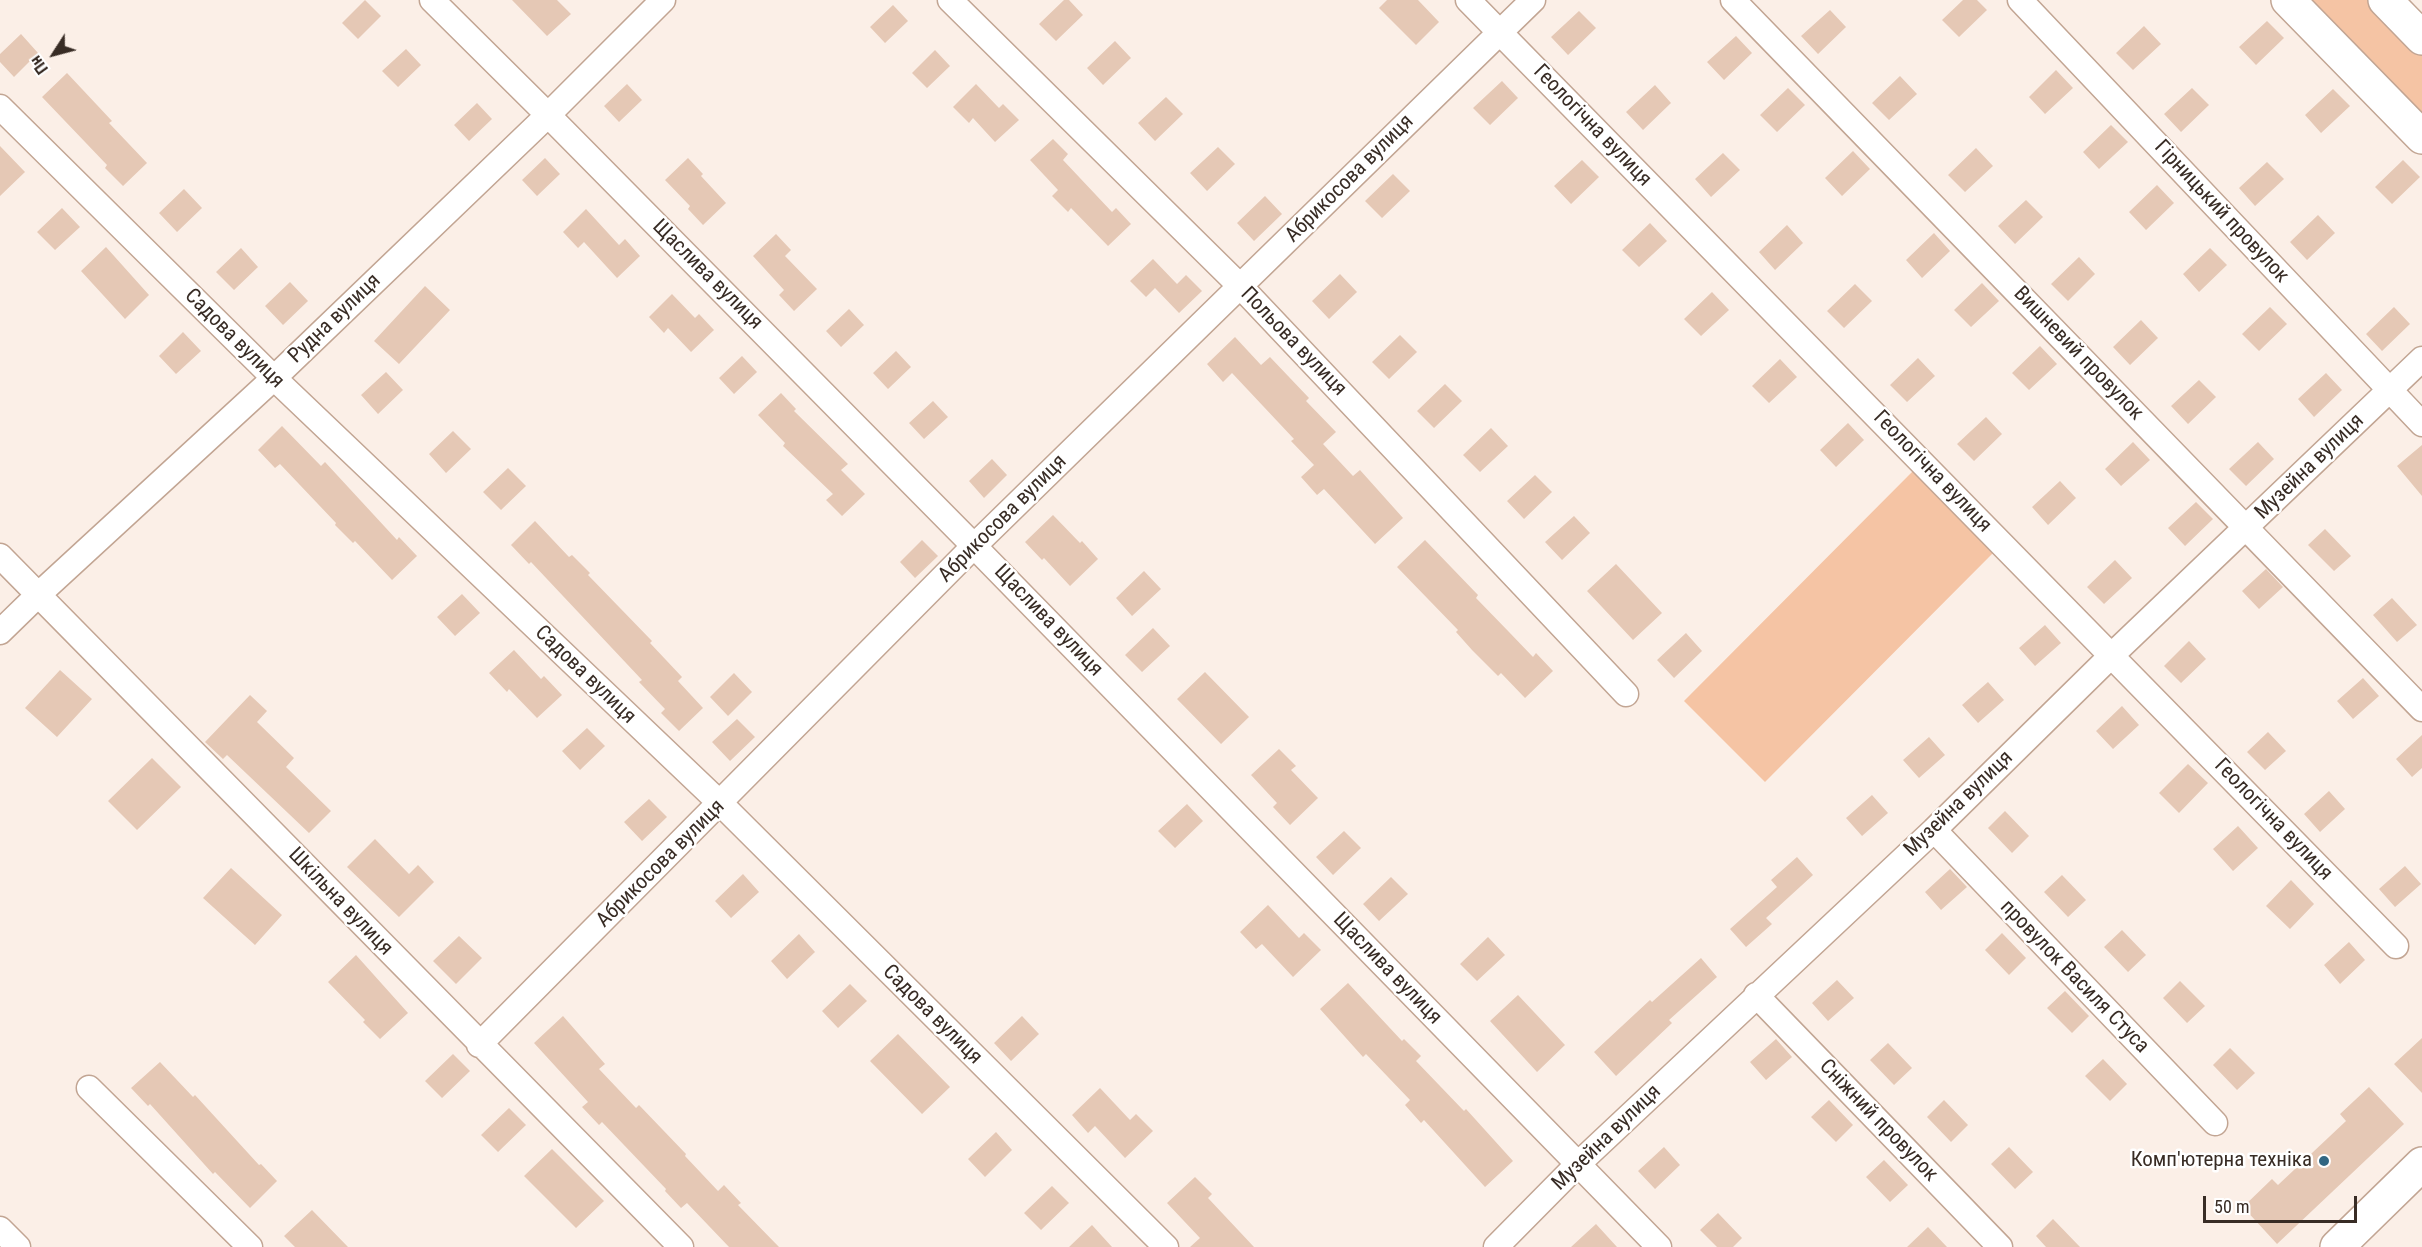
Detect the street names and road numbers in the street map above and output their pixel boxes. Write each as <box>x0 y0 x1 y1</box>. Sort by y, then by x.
street label: Геологічна вулиця <box>1528 60 1656 192</box>
street label: Абрикосова вулиця <box>1281 110 1419 248</box>
street label: Гірницький провулок <box>2148 135 2294 289</box>
street label: Щаслива вулиця <box>647 215 767 335</box>
street label: Рудна вулиця <box>284 269 386 369</box>
street label: Польова вулиця <box>1235 282 1351 402</box>
street label: Вишневий провулок <box>2008 282 2148 426</box>
street label: Садова вулиця <box>179 284 289 394</box>
street label: Геологічна вулиця <box>1868 406 1996 538</box>
street label: Музейна вулиця <box>2250 409 2370 525</box>
street label: Абрикосова вулиця <box>934 450 1072 588</box>
street label: Щаслива вулиця <box>988 560 1108 682</box>
street label: Садова вулиця <box>529 621 641 729</box>
street label: Музейна вулиця <box>1899 746 2019 862</box>
street label: Геологічна вулиця <box>2209 754 2337 886</box>
street label: Абрикосова вулиця <box>592 795 730 933</box>
street label: Шкільна вулиця <box>282 843 398 961</box>
street label: провулок Василя Стуса <box>1994 895 2154 1059</box>
street label: Щаслива вулиця <box>1327 908 1447 1030</box>
street label: Садова вулиця <box>877 960 987 1070</box>
street label: Сніжний провулок <box>1813 1055 1943 1187</box>
street label: Музейна вулиця <box>1547 1080 1667 1196</box>

